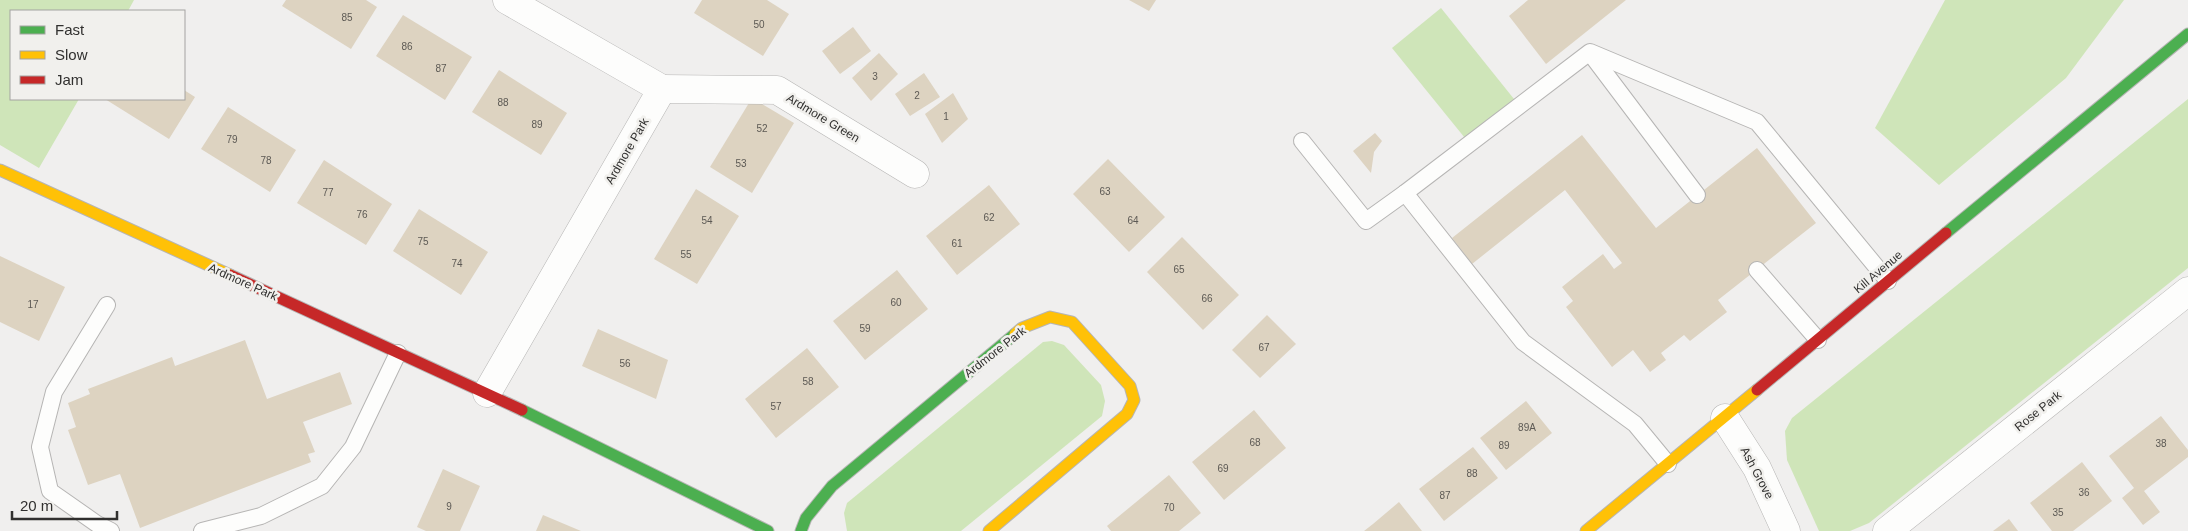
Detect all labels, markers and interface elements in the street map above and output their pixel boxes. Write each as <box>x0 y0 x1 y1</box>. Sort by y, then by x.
legend <box>10 10 185 100</box>
house number: 85 <box>341 12 353 23</box>
house number: 50 <box>753 19 765 30</box>
text: Fast <box>55 21 85 38</box>
house number: 86 <box>401 41 413 52</box>
text: Slow <box>55 46 88 63</box>
house number: 87 <box>435 63 447 74</box>
text: Jam <box>55 71 83 88</box>
house number: 3 <box>872 71 878 82</box>
house number: 2 <box>914 90 920 101</box>
street label: Ardmore Green <box>784 91 862 145</box>
house number: 88 <box>497 97 509 108</box>
house number: 1 <box>943 111 949 122</box>
street label: Ardmore Park <box>602 115 652 187</box>
house number: 89 <box>531 119 543 130</box>
house number: 52 <box>756 123 768 134</box>
house number: 79 <box>226 134 238 145</box>
house number: 78 <box>260 155 272 166</box>
house number: 53 <box>735 158 747 169</box>
house number: 63 <box>1099 186 1111 197</box>
house number: 77 <box>322 187 334 198</box>
house number: 76 <box>356 209 368 220</box>
house number: 62 <box>983 212 995 223</box>
house number: 54 <box>701 215 713 226</box>
house number: 64 <box>1127 215 1139 226</box>
house number: 75 <box>417 236 429 247</box>
house number: 61 <box>951 238 963 249</box>
street label: Kill Avenue <box>1851 247 1905 296</box>
house number: 55 <box>680 249 692 260</box>
house number: 74 <box>451 258 463 269</box>
street label: Ardmore Park <box>206 261 281 304</box>
house number: 65 <box>1173 264 1185 275</box>
house number: 66 <box>1201 293 1213 304</box>
house number: 60 <box>890 297 902 308</box>
house number: 17 <box>27 299 39 310</box>
house number: 59 <box>859 323 871 334</box>
street label: Ardmore Park <box>962 323 1029 380</box>
house number: 67 <box>1258 342 1270 353</box>
house number: 56 <box>619 358 631 369</box>
house number: 58 <box>802 376 814 387</box>
street label: Rose Park <box>2012 387 2065 434</box>
house number: 57 <box>770 401 782 412</box>
house number: 89A <box>1518 422 1536 433</box>
house number: 68 <box>1249 437 1261 448</box>
house number: 38 <box>2155 438 2167 449</box>
house number: 89 <box>1498 440 1510 451</box>
street label: Ash Grove <box>1738 445 1777 502</box>
house number: 69 <box>1217 463 1229 474</box>
house number: 88 <box>1466 468 1478 479</box>
house number: 36 <box>2078 487 2090 498</box>
scale bar <box>12 488 118 520</box>
house number: 87 <box>1439 490 1451 501</box>
text: 20 m <box>20 497 53 514</box>
house number: 9 <box>446 501 452 512</box>
house number: 70 <box>1163 502 1175 513</box>
house number: 35 <box>2052 507 2064 518</box>

